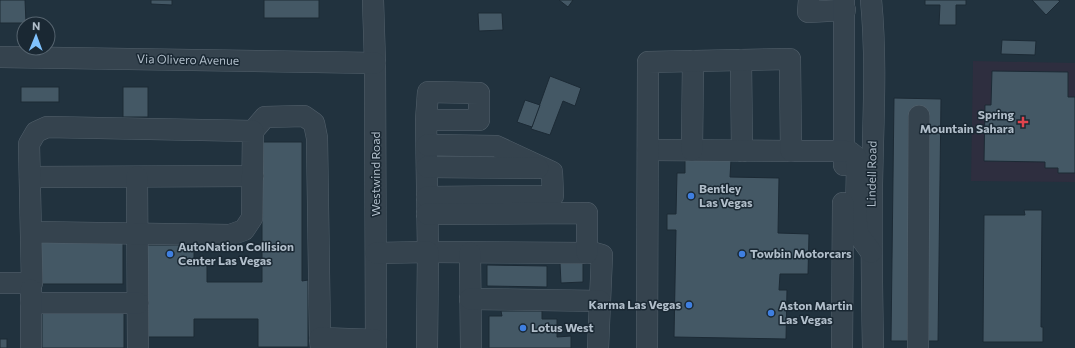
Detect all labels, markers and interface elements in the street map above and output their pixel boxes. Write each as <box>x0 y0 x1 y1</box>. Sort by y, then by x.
north arrow <box>16 16 56 56</box>
text: N <box>32 19 40 32</box>
street label: Via Olivero Avenue <box>137 51 239 67</box>
place label: Spring Mountain Sahara <box>920 107 1014 135</box>
marker: Spring Mountain Sahara <box>1017 116 1029 128</box>
street label: Westwind Road <box>368 131 382 216</box>
street label: Lindell Road <box>863 141 879 207</box>
place label: Bentley Las Vegas <box>699 181 753 209</box>
marker: Bentley Las Vegas <box>686 191 696 201</box>
place label: AutoNation Collision Center Las Vegas <box>178 239 294 267</box>
place label: Towbin Motorcars <box>750 246 852 260</box>
marker: AutoNation Collision Center Las Vegas <box>165 249 175 259</box>
marker: Towbin Motorcars <box>737 249 747 259</box>
place label: Karma Las Vegas <box>589 297 681 311</box>
place label: Aston Martin Las Vegas <box>779 298 853 326</box>
marker: Karma Las Vegas <box>684 300 694 310</box>
marker: Aston Martin Las Vegas <box>766 308 776 318</box>
place label: Lotus West <box>531 320 594 334</box>
marker: Lotus West <box>518 323 528 333</box>

